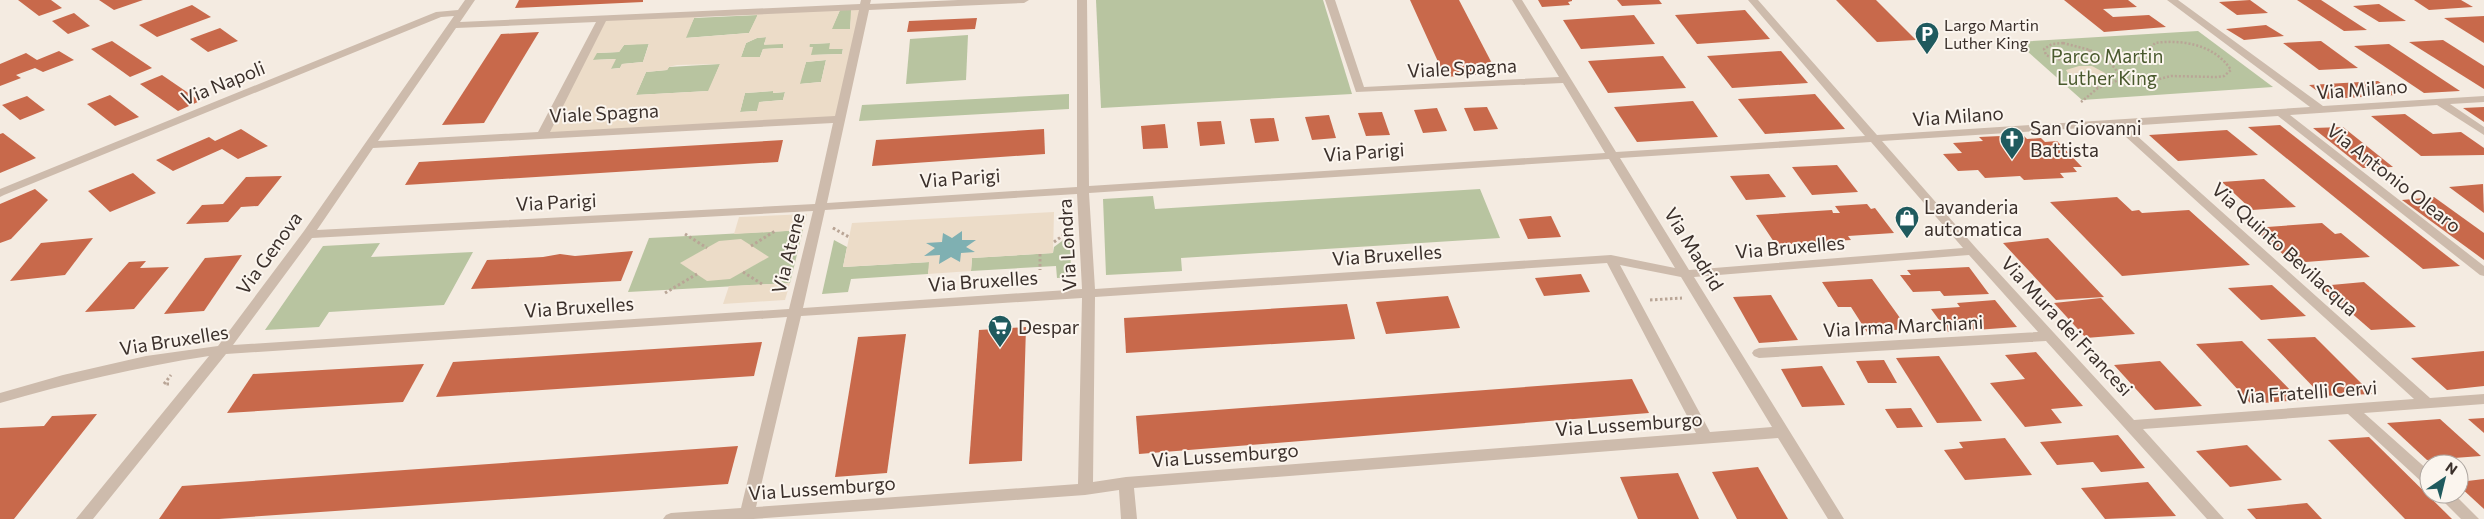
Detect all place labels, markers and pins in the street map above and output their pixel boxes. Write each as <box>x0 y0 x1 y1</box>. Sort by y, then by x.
place label: Largo Martin Luther King <box>1944 15 2039 52</box>
parking icon: Largo Martin Luther King <box>1914 21 1940 55</box>
place label: San Giovanni Battista <box>2030 116 2142 161</box>
church icon: San Giovanni Battista <box>1999 126 2025 160</box>
place label: Lavanderia automatica <box>1924 195 2022 240</box>
shop icon: Lavanderia automatica <box>1894 205 1920 239</box>
supermarket icon: Despar <box>987 314 1013 348</box>
place label: Despar <box>1018 315 1080 338</box>

